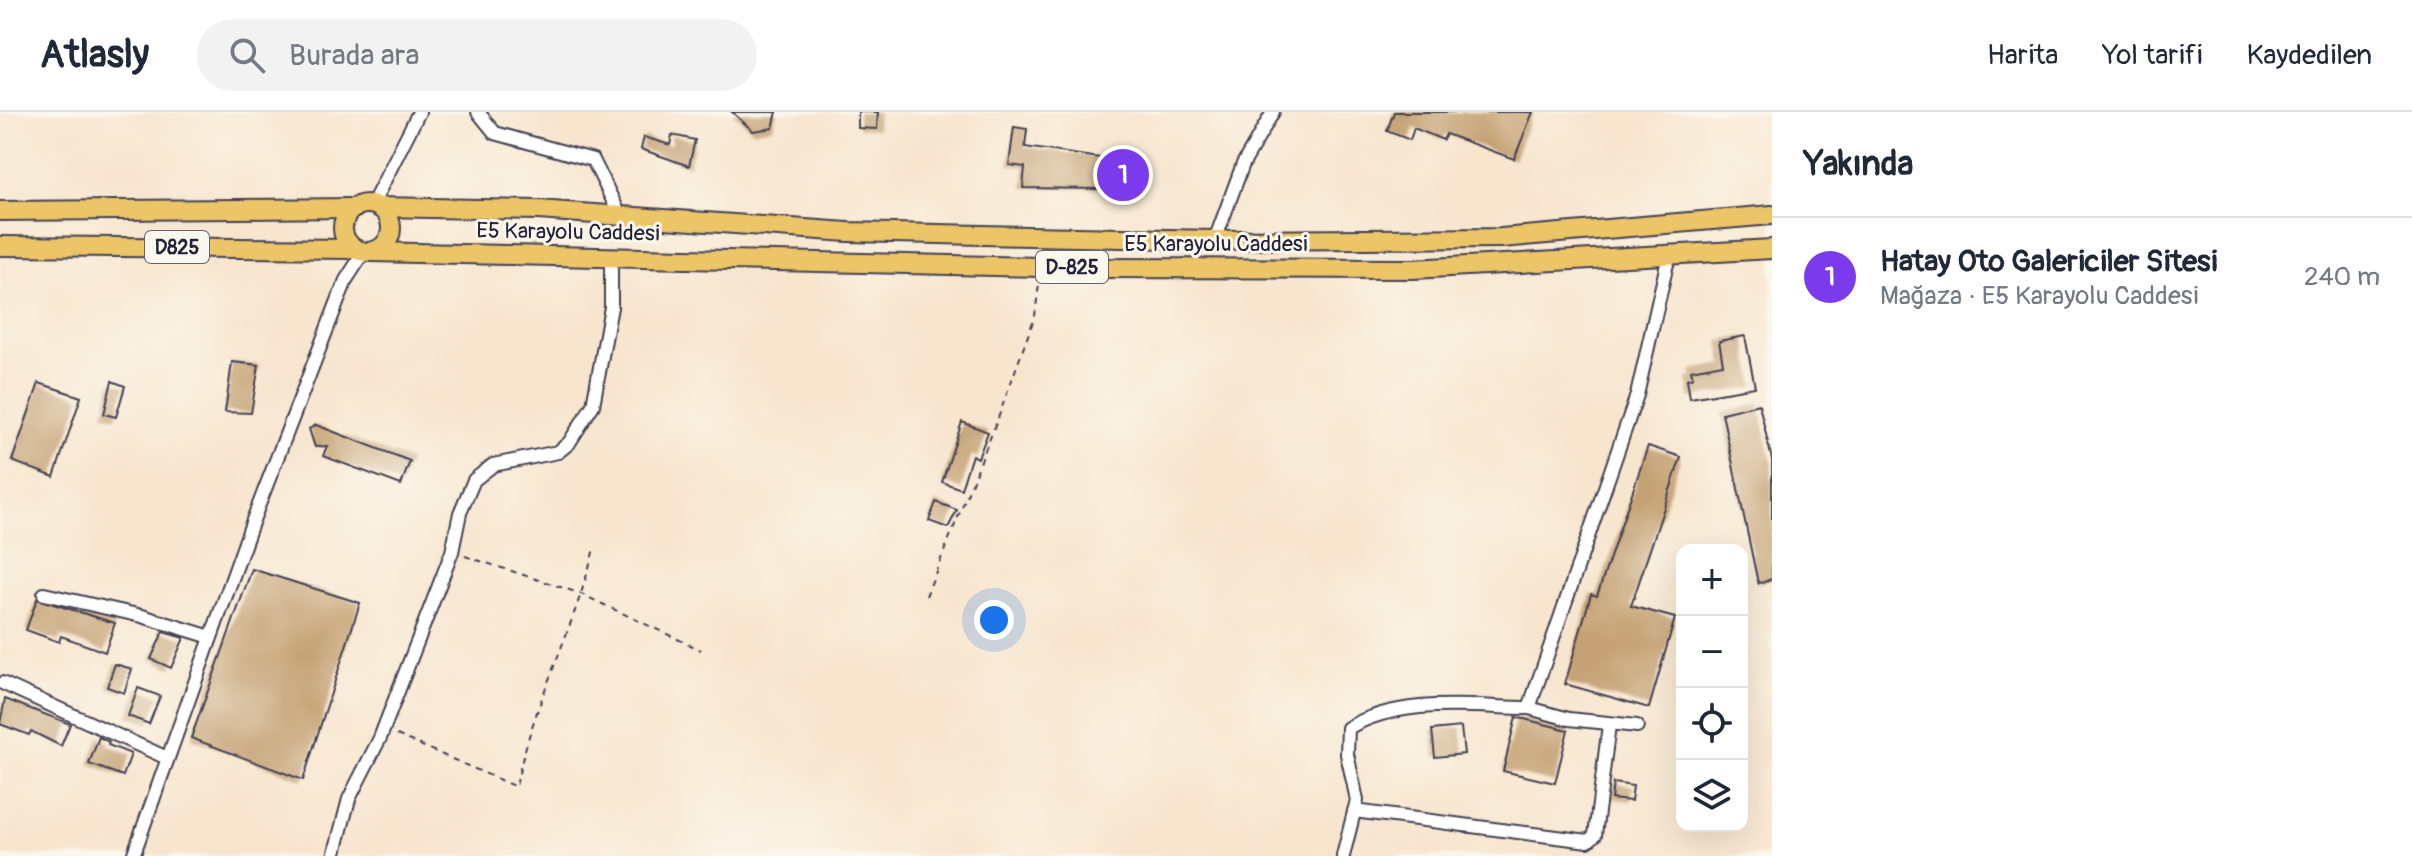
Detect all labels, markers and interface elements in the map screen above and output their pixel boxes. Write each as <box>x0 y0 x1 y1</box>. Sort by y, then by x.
search box <box>197 19 757 91</box>
text: Atlasly <box>40 31 149 79</box>
icon: search <box>225 33 269 77</box>
text: Burada ara <box>289 37 419 74</box>
text: Harita <box>1987 38 2058 73</box>
text: Yol tarifi <box>2102 38 2202 73</box>
text: Kaydedilen <box>2246 38 2372 73</box>
text: Yakında <box>1804 143 1913 186</box>
pin: 1 <box>1097 145 1149 205</box>
street label: E5 Karayolu Caddesi <box>476 216 660 248</box>
street label: E5 Karayolu Caddesi <box>1124 230 1308 258</box>
road number: D825 <box>145 231 209 263</box>
text: Hatay Oto Galericiler Sitesi <box>1880 243 2217 280</box>
road number: D-825 <box>1036 251 1108 283</box>
text: 1 <box>1825 261 1835 293</box>
text: 240 m <box>2304 261 2380 293</box>
text: Mağaza · E5 Karayolu Caddesi <box>1880 280 2198 312</box>
map controls <box>1676 544 1748 832</box>
button: + <box>1676 544 1748 616</box>
your location <box>974 600 1014 640</box>
button: − <box>1676 616 1748 688</box>
button: locate <box>1676 688 1748 760</box>
button: layers <box>1676 760 1748 832</box>

